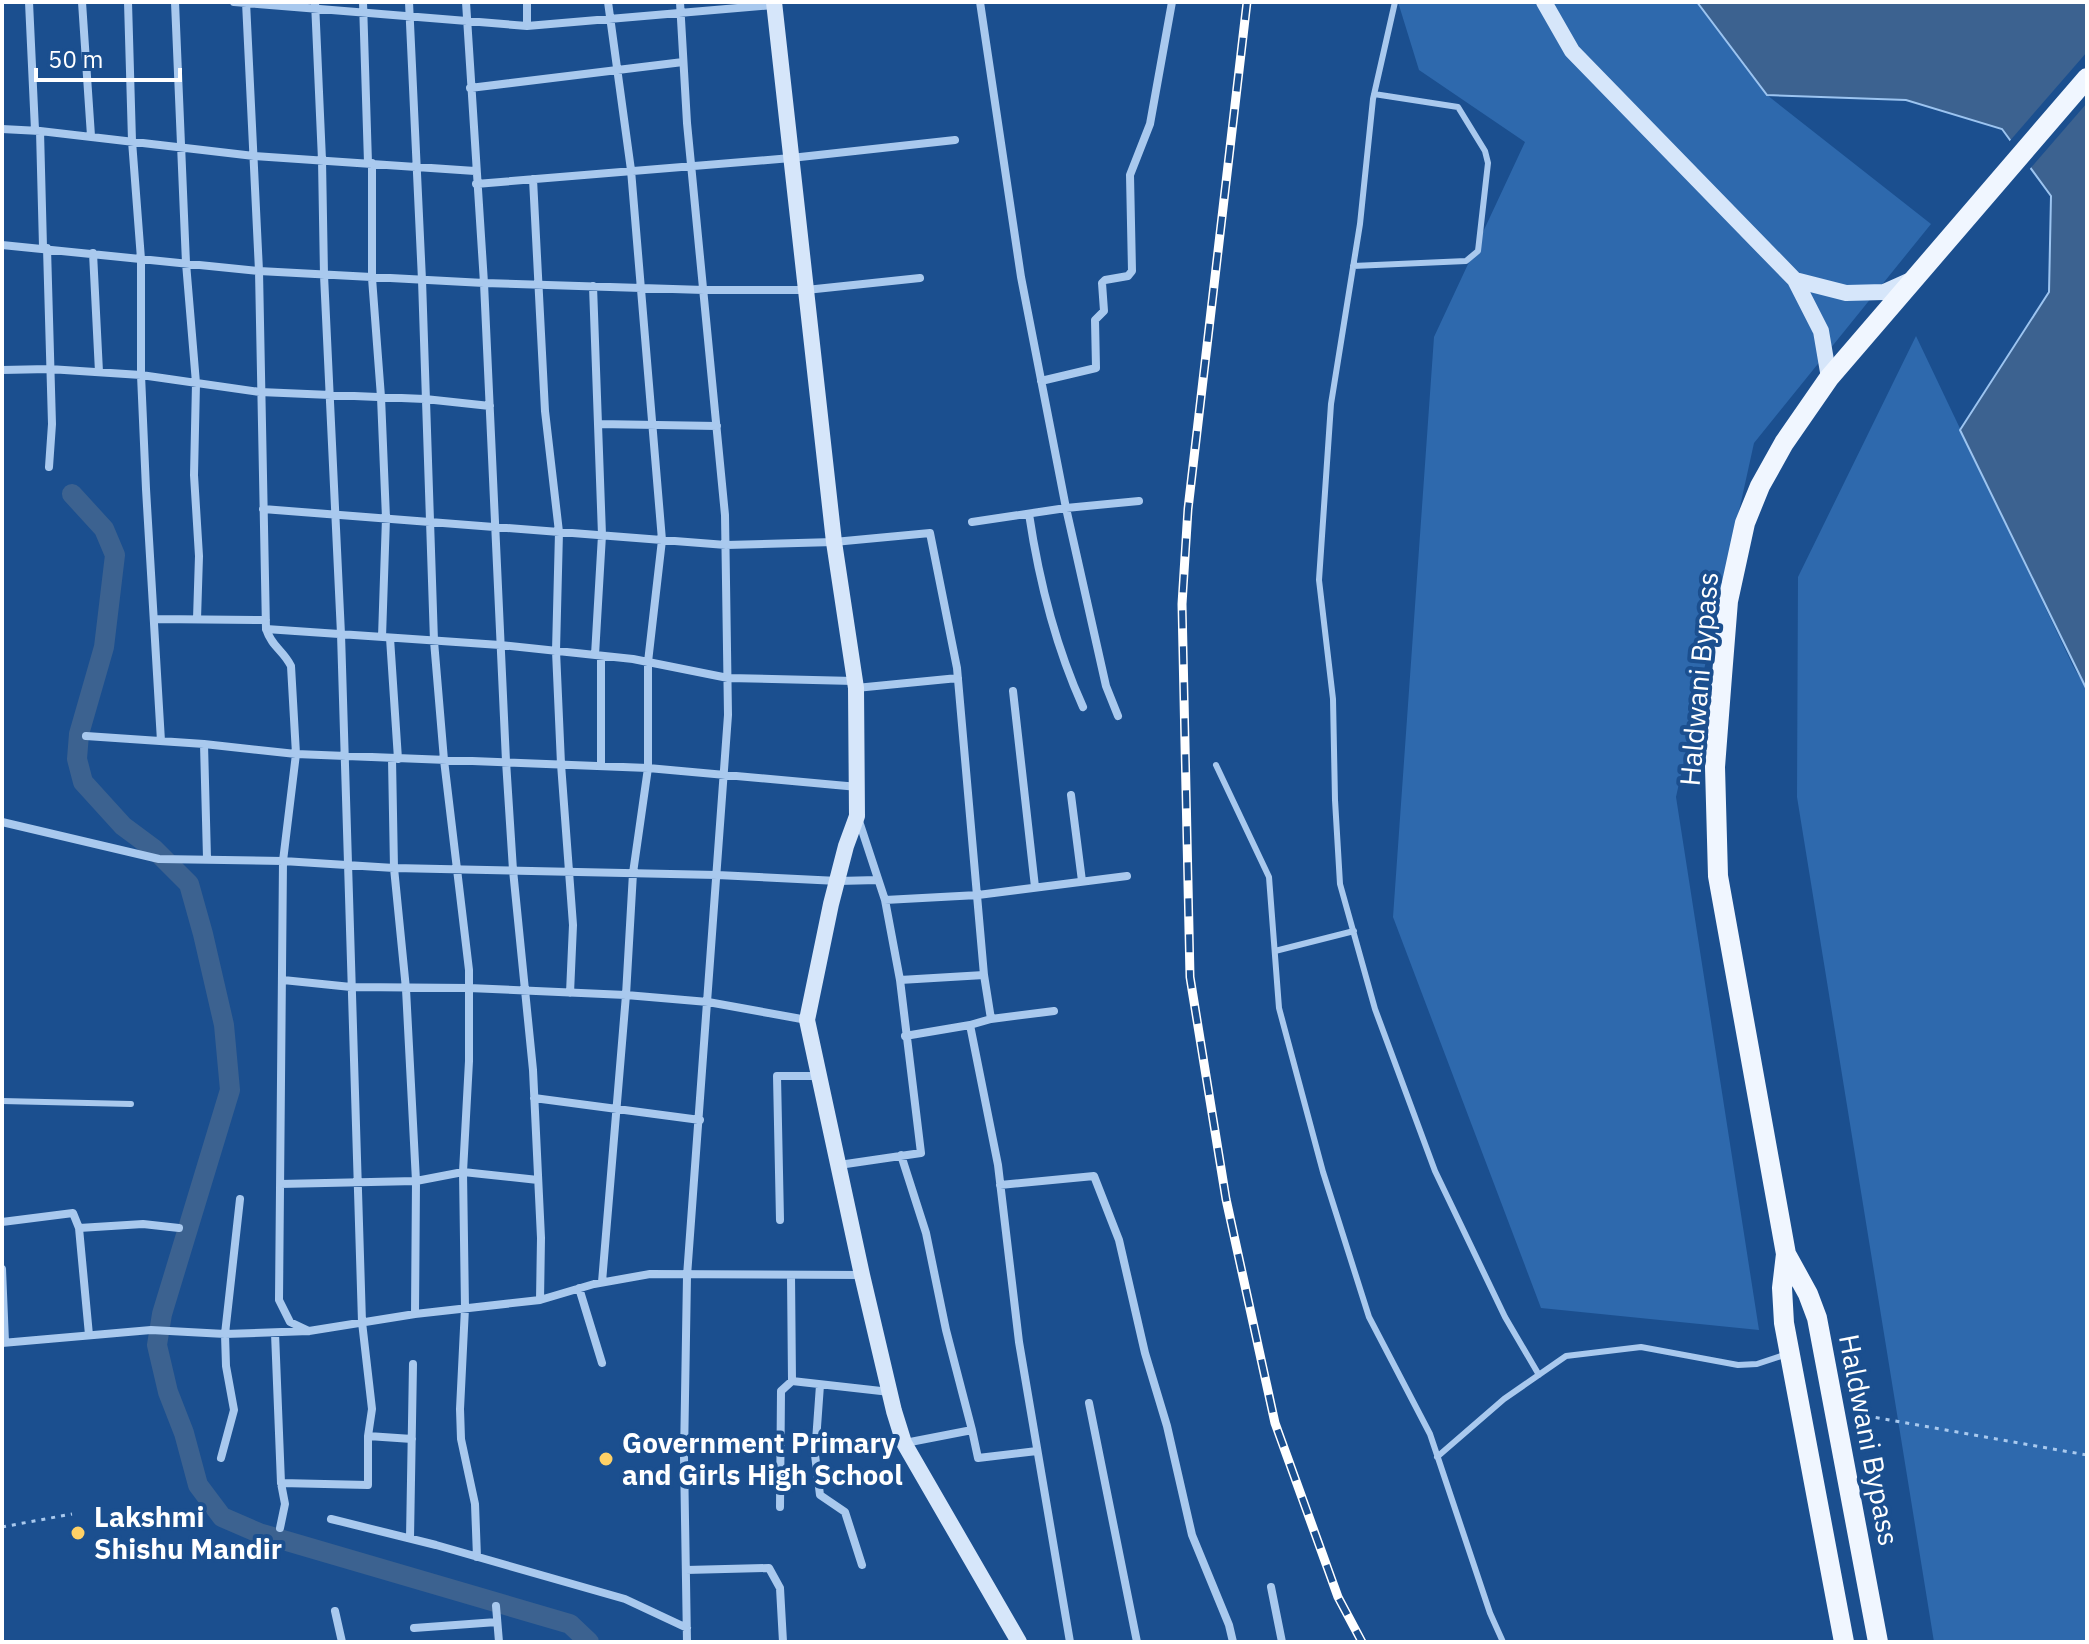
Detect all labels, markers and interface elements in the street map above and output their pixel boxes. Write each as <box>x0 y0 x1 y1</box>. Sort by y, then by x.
scale bar <box>36 32 180 82</box>
text: 50 m <box>48 43 103 75</box>
street label: Haldwani Bypass <box>1671 570 1726 787</box>
street label: Haldwani Bypass <box>1831 1331 1908 1549</box>
place label: Government Primary and Girls High School <box>622 1424 903 1493</box>
marker: Government Primary and Girls High School <box>597 1450 615 1468</box>
place label: Lakshmi Shishu Mandir <box>94 1498 282 1567</box>
marker: Lakshmi Shishu Mandir <box>69 1524 87 1542</box>

